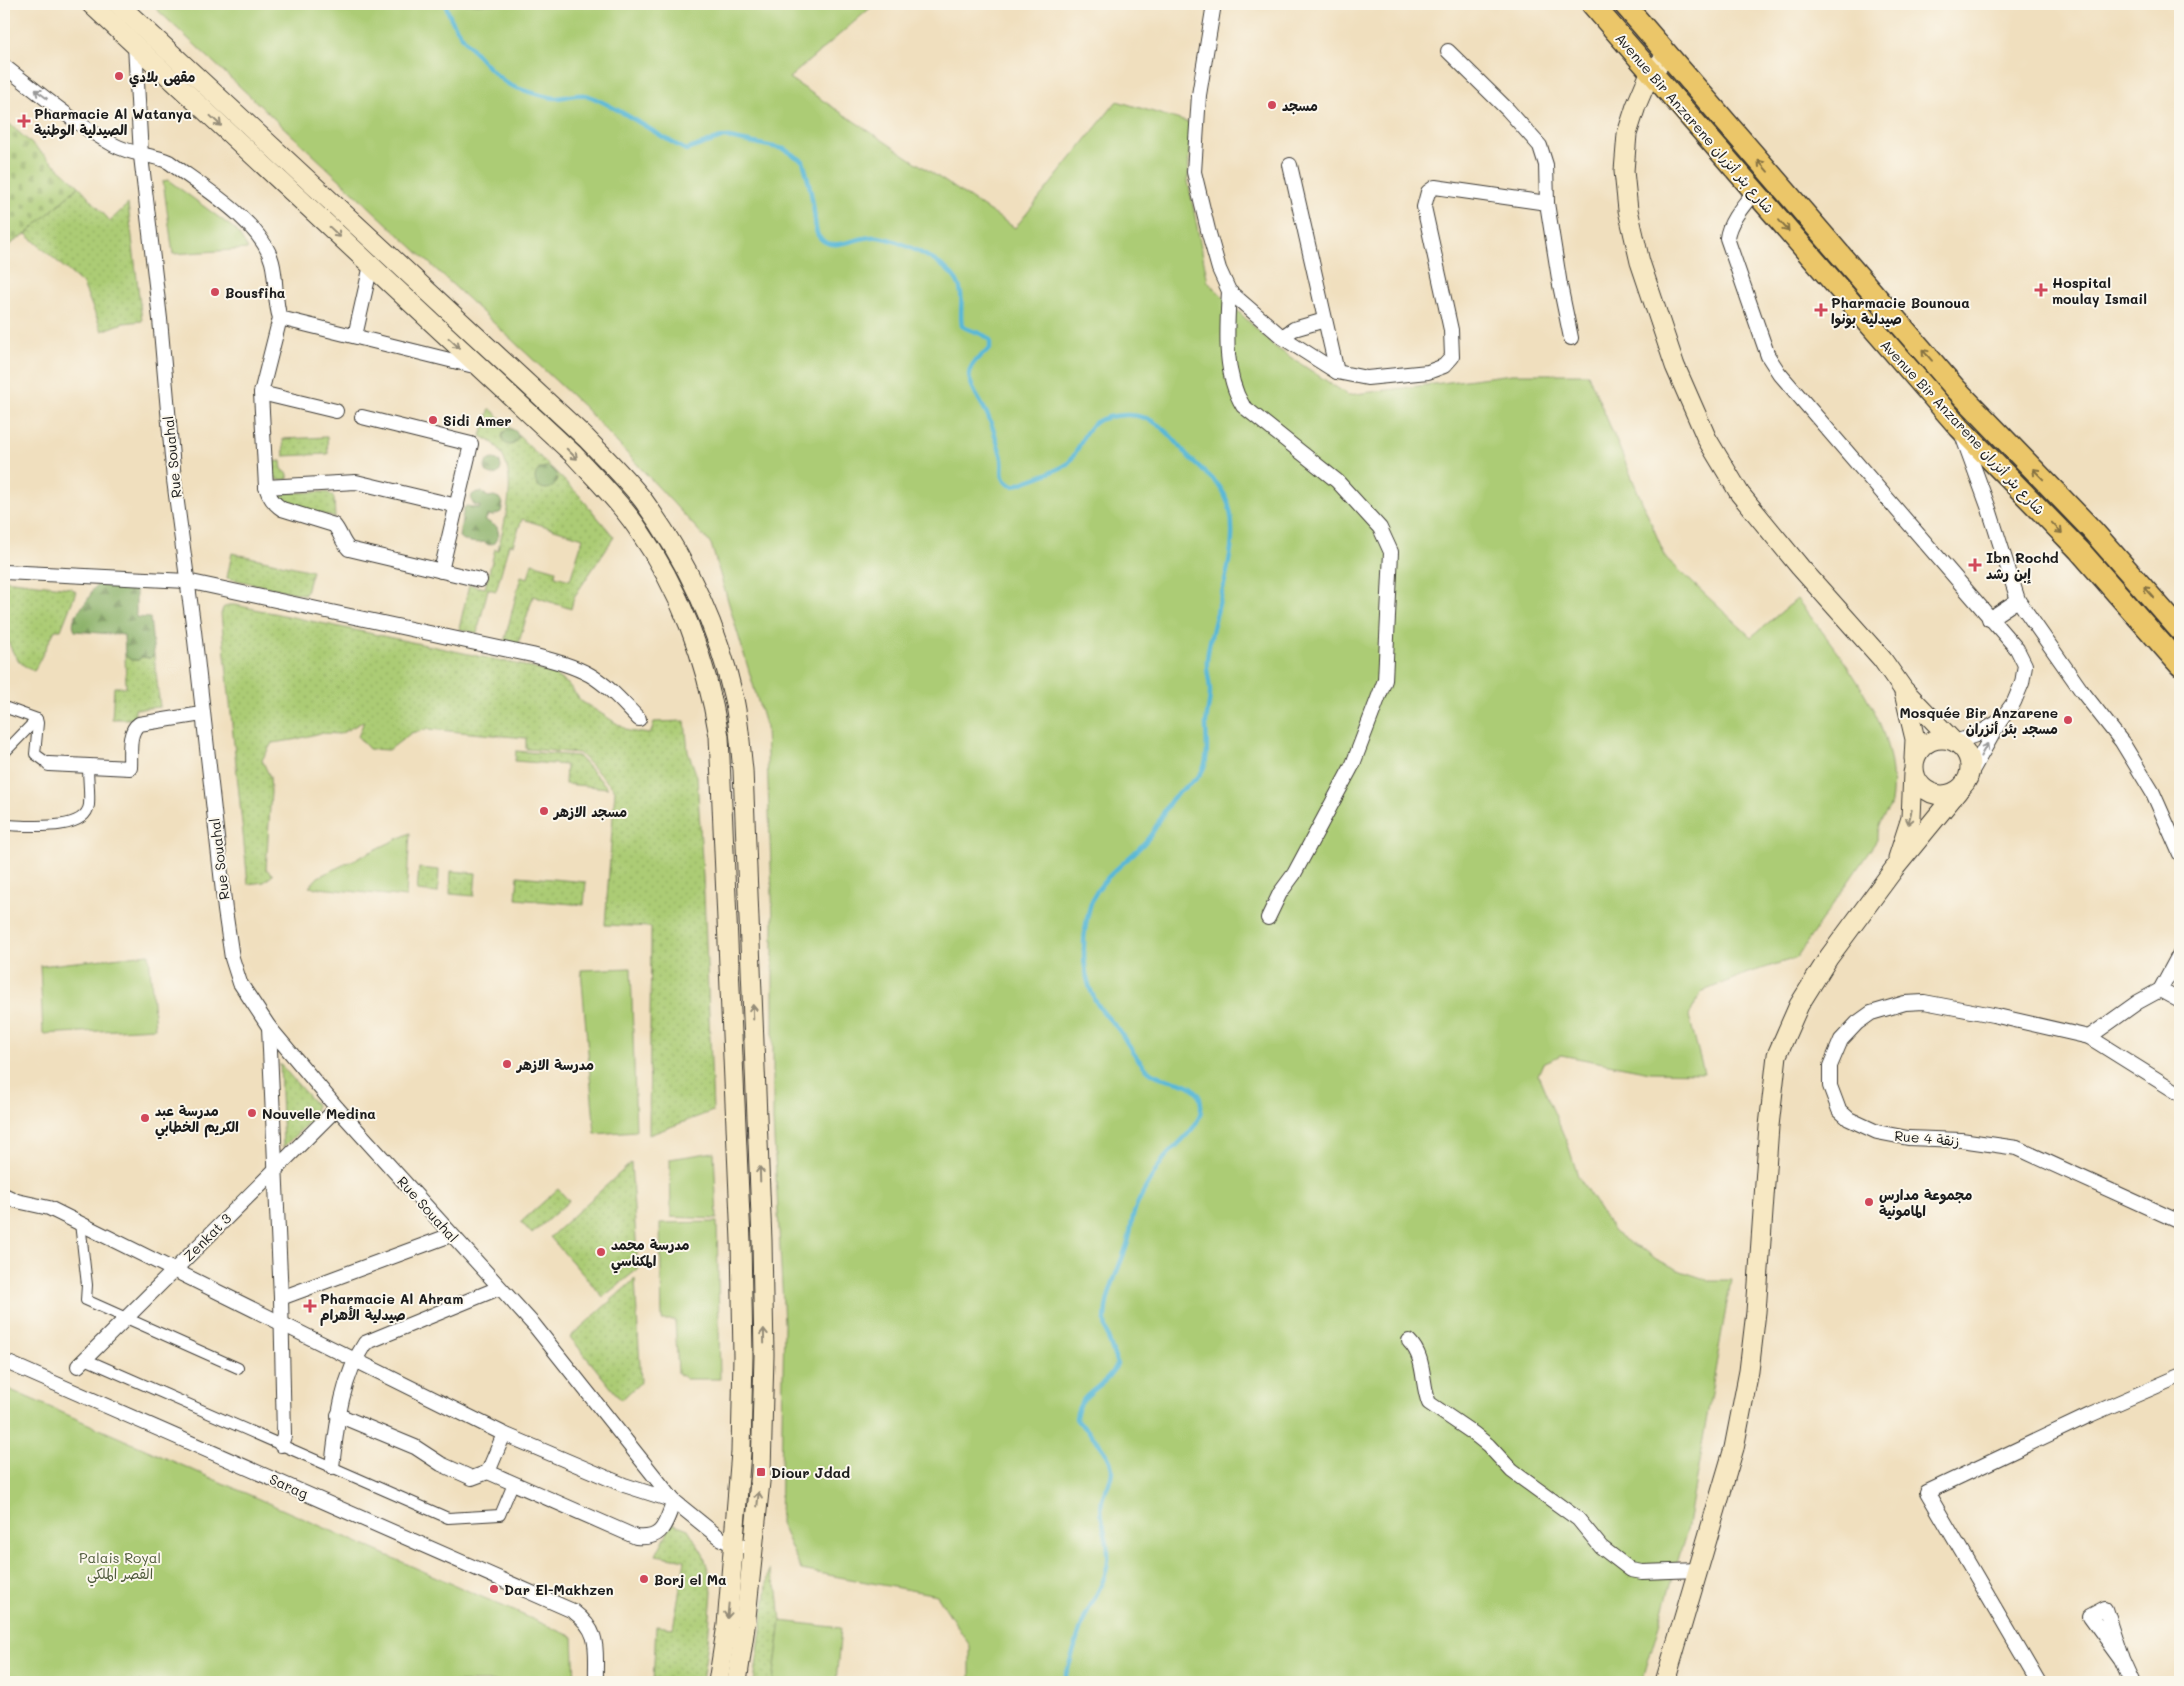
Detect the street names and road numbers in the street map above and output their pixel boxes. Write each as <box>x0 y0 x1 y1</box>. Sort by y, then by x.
street label: Avenue Bir Anzarene شارع بئر أنزران <box>1611 29 1779 218</box>
street label: Avenue Bir Anzarene شارع بئر أنزران <box>1876 335 2049 519</box>
street label: Rue Souahal <box>158 415 186 499</box>
street label: Rue Souahal <box>205 817 233 901</box>
street label: Rue 4 زنقة <box>1894 1126 1960 1150</box>
street label: Rue Souahal <box>393 1172 463 1246</box>
street label: Zenkat 3 <box>179 1209 235 1265</box>
street label: Sarag <box>267 1469 311 1503</box>

